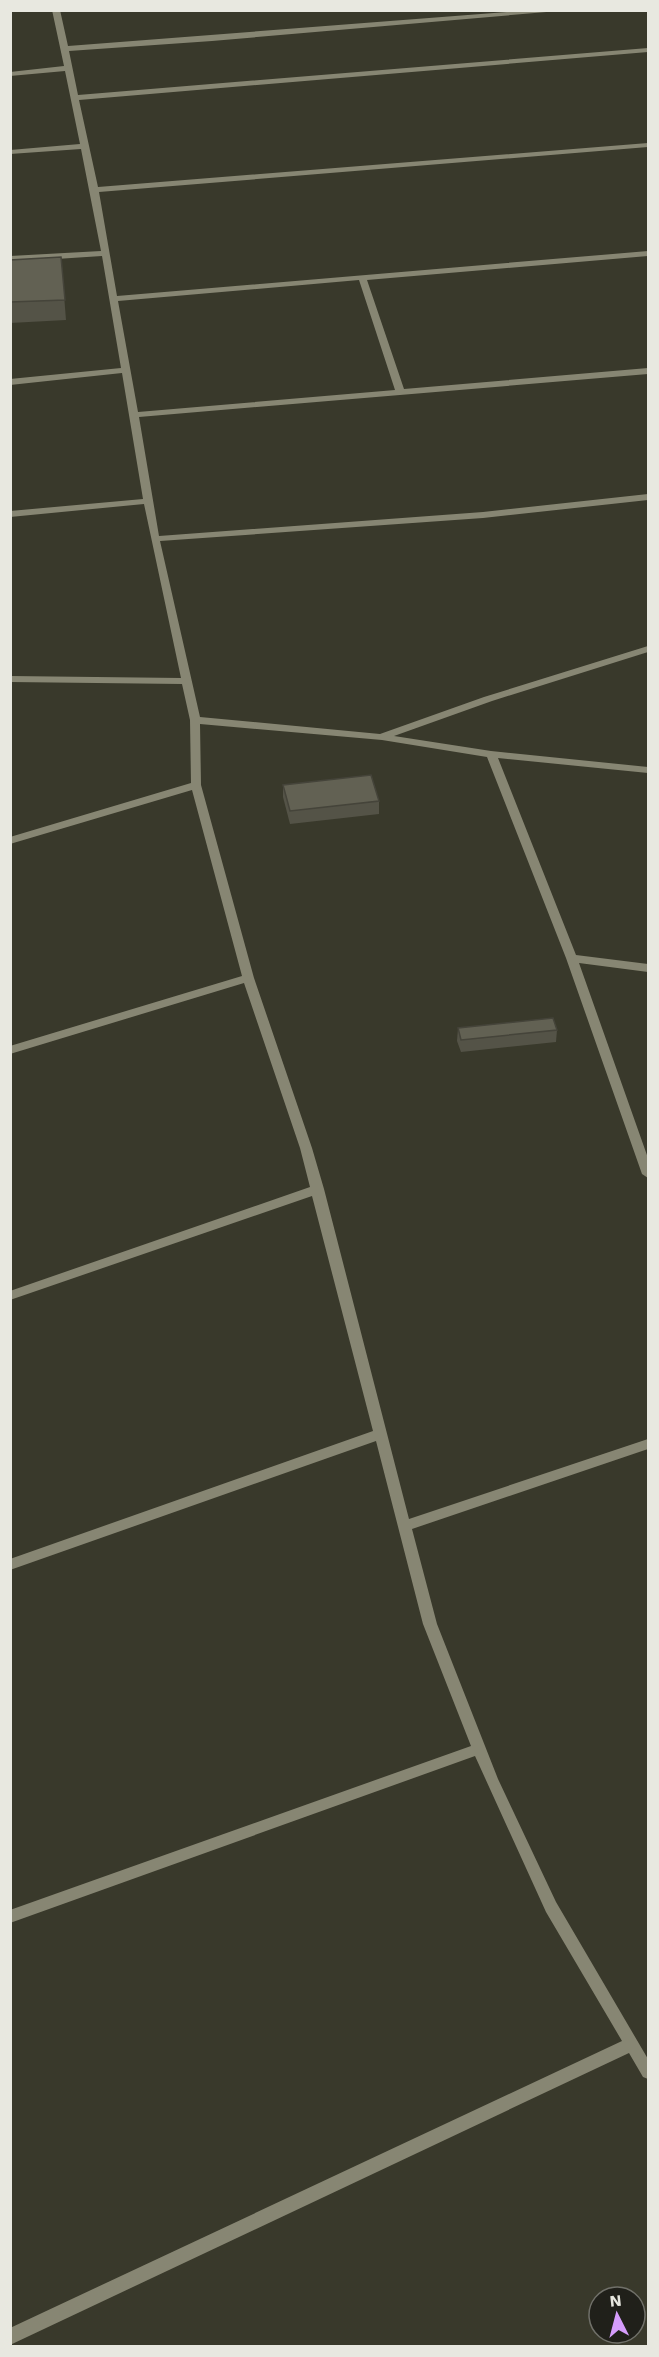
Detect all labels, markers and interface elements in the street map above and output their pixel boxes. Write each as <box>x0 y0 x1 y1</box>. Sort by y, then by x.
north arrow <box>587 2285 647 2345</box>
text: N <box>609 2291 622 2311</box>

